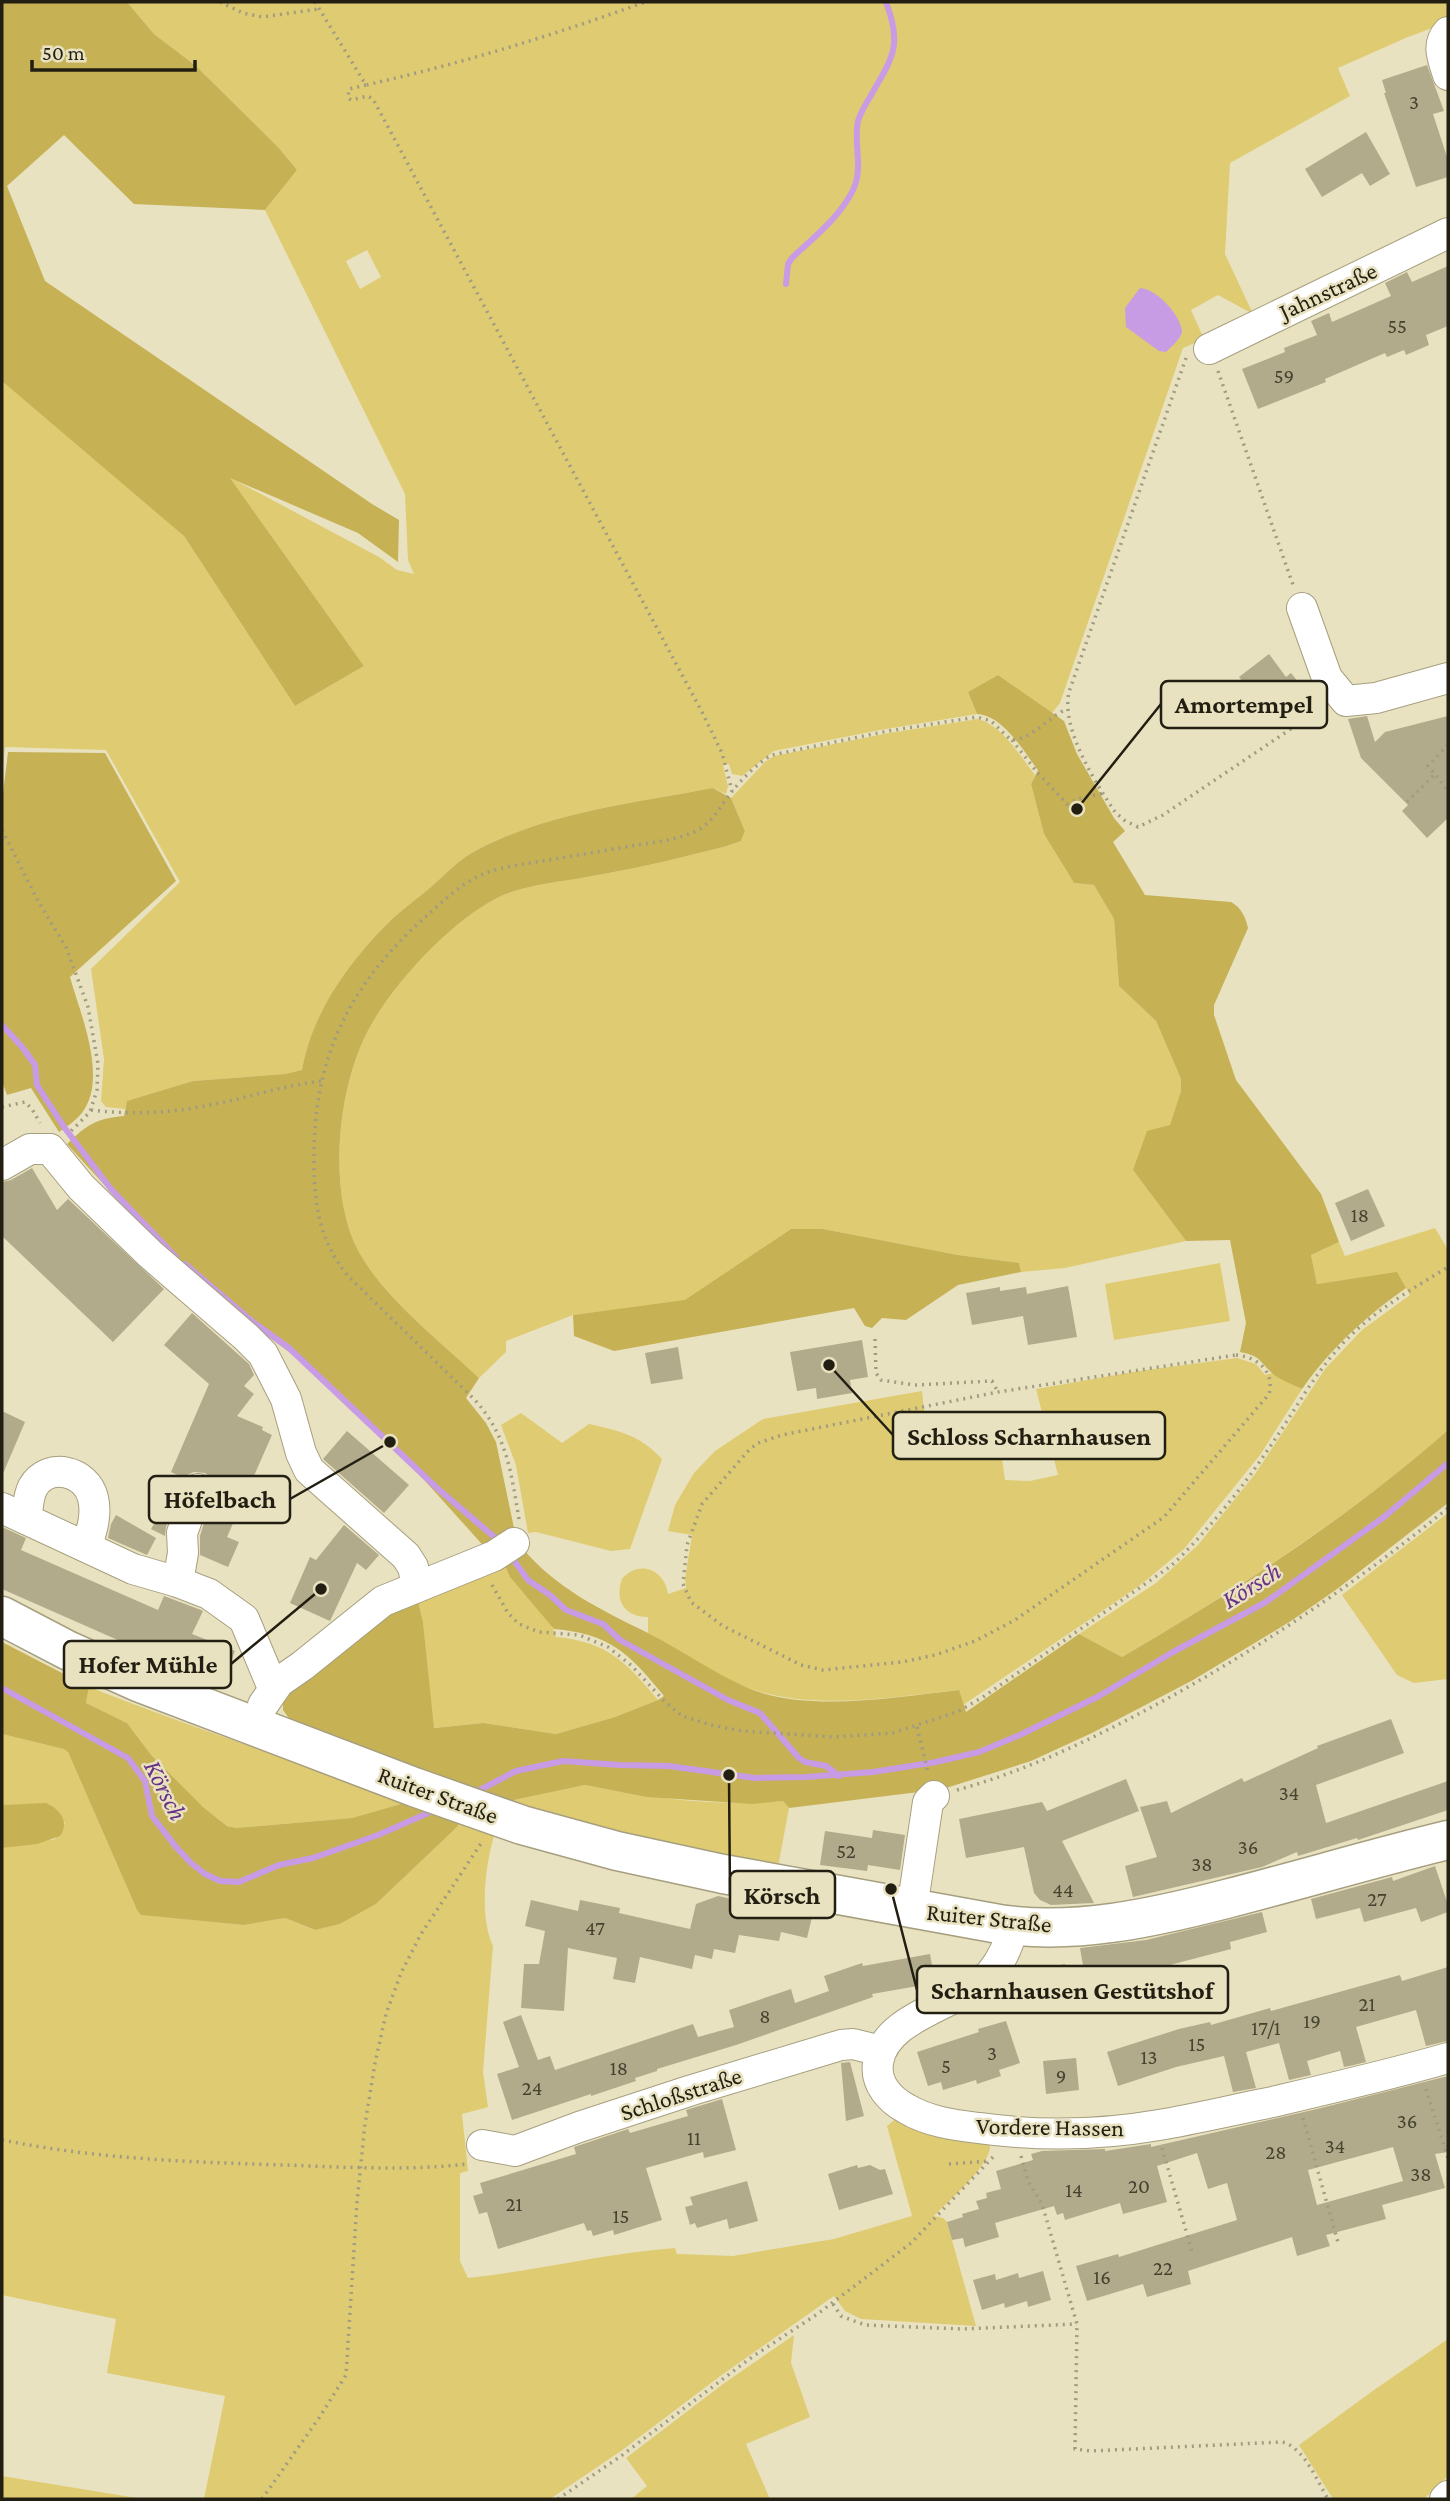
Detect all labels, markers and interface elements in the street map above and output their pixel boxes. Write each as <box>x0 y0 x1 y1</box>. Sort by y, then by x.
scale bar <box>32 28 194 72</box>
text: 50 m <box>42 41 85 65</box>
house number: 3 <box>1409 90 1419 114</box>
street label: Jahnstraße <box>1273 256 1381 326</box>
house number: 55 <box>1387 314 1407 338</box>
house number: 59 <box>1274 364 1294 388</box>
callout: Amortempel <box>1161 681 1327 728</box>
text: Amortempel <box>1174 690 1314 719</box>
house number: 18 <box>1351 1203 1369 1227</box>
callout: Schloss Scharnhausen <box>893 1412 1165 1459</box>
text: Schloss Scharnhausen <box>907 1422 1151 1451</box>
callout: Höfelbach <box>149 1476 290 1523</box>
text: Höfelbach <box>164 1485 276 1514</box>
water label: Körsch <box>1216 1556 1286 1615</box>
callout: Hofer Mühle <box>64 1641 231 1688</box>
text: Hofer Mühle <box>78 1650 218 1679</box>
water label: Körsch <box>138 1755 193 1825</box>
street label: Ruiter Straße <box>375 1760 502 1829</box>
house number: 34 <box>1279 1781 1299 1805</box>
house number: 36 <box>1238 1835 1258 1859</box>
house number: 52 <box>836 1839 856 1863</box>
house number: 38 <box>1191 1852 1213 1876</box>
callout: Körsch <box>730 1871 835 1918</box>
house number: 44 <box>1052 1878 1074 1902</box>
text: Körsch <box>744 1881 821 1910</box>
house number: 27 <box>1367 1887 1387 1911</box>
street label: Ruiter Straße <box>925 1898 1053 1937</box>
house number: 47 <box>585 1916 605 1940</box>
callout: Scharnhausen Gestütshof <box>917 1966 1228 2013</box>
text: Scharnhausen Gestütshof <box>931 1976 1215 2005</box>
house number: 21 <box>1359 1992 1376 2016</box>
house number: 8 <box>759 2004 771 2028</box>
house number: 19 <box>1303 2009 1321 2033</box>
house number: 17/1 <box>1251 2016 1281 2040</box>
house number: 15 <box>1189 2032 1205 2056</box>
house number: 3 <box>987 2041 997 2065</box>
house number: 13 <box>1141 2045 1157 2069</box>
house number: 5 <box>941 2054 951 2078</box>
house number: 18 <box>610 2056 628 2080</box>
street label: Schloßstraße <box>617 2061 745 2126</box>
house number: 9 <box>1056 2064 1066 2088</box>
house number: 24 <box>522 2076 542 2100</box>
house number: 36 <box>1397 2109 1417 2133</box>
street label: Vordere Hassen <box>976 2112 1124 2141</box>
house number: 11 <box>687 2126 701 2150</box>
house number: 34 <box>1325 2134 1345 2158</box>
house number: 28 <box>1265 2140 1287 2164</box>
house number: 38 <box>1410 2162 1432 2186</box>
house number: 20 <box>1128 2174 1150 2198</box>
house number: 14 <box>1065 2178 1083 2202</box>
house number: 21 <box>506 2192 523 2216</box>
house number: 15 <box>613 2204 629 2228</box>
house number: 22 <box>1153 2256 1173 2280</box>
house number: 16 <box>1093 2265 1111 2289</box>

